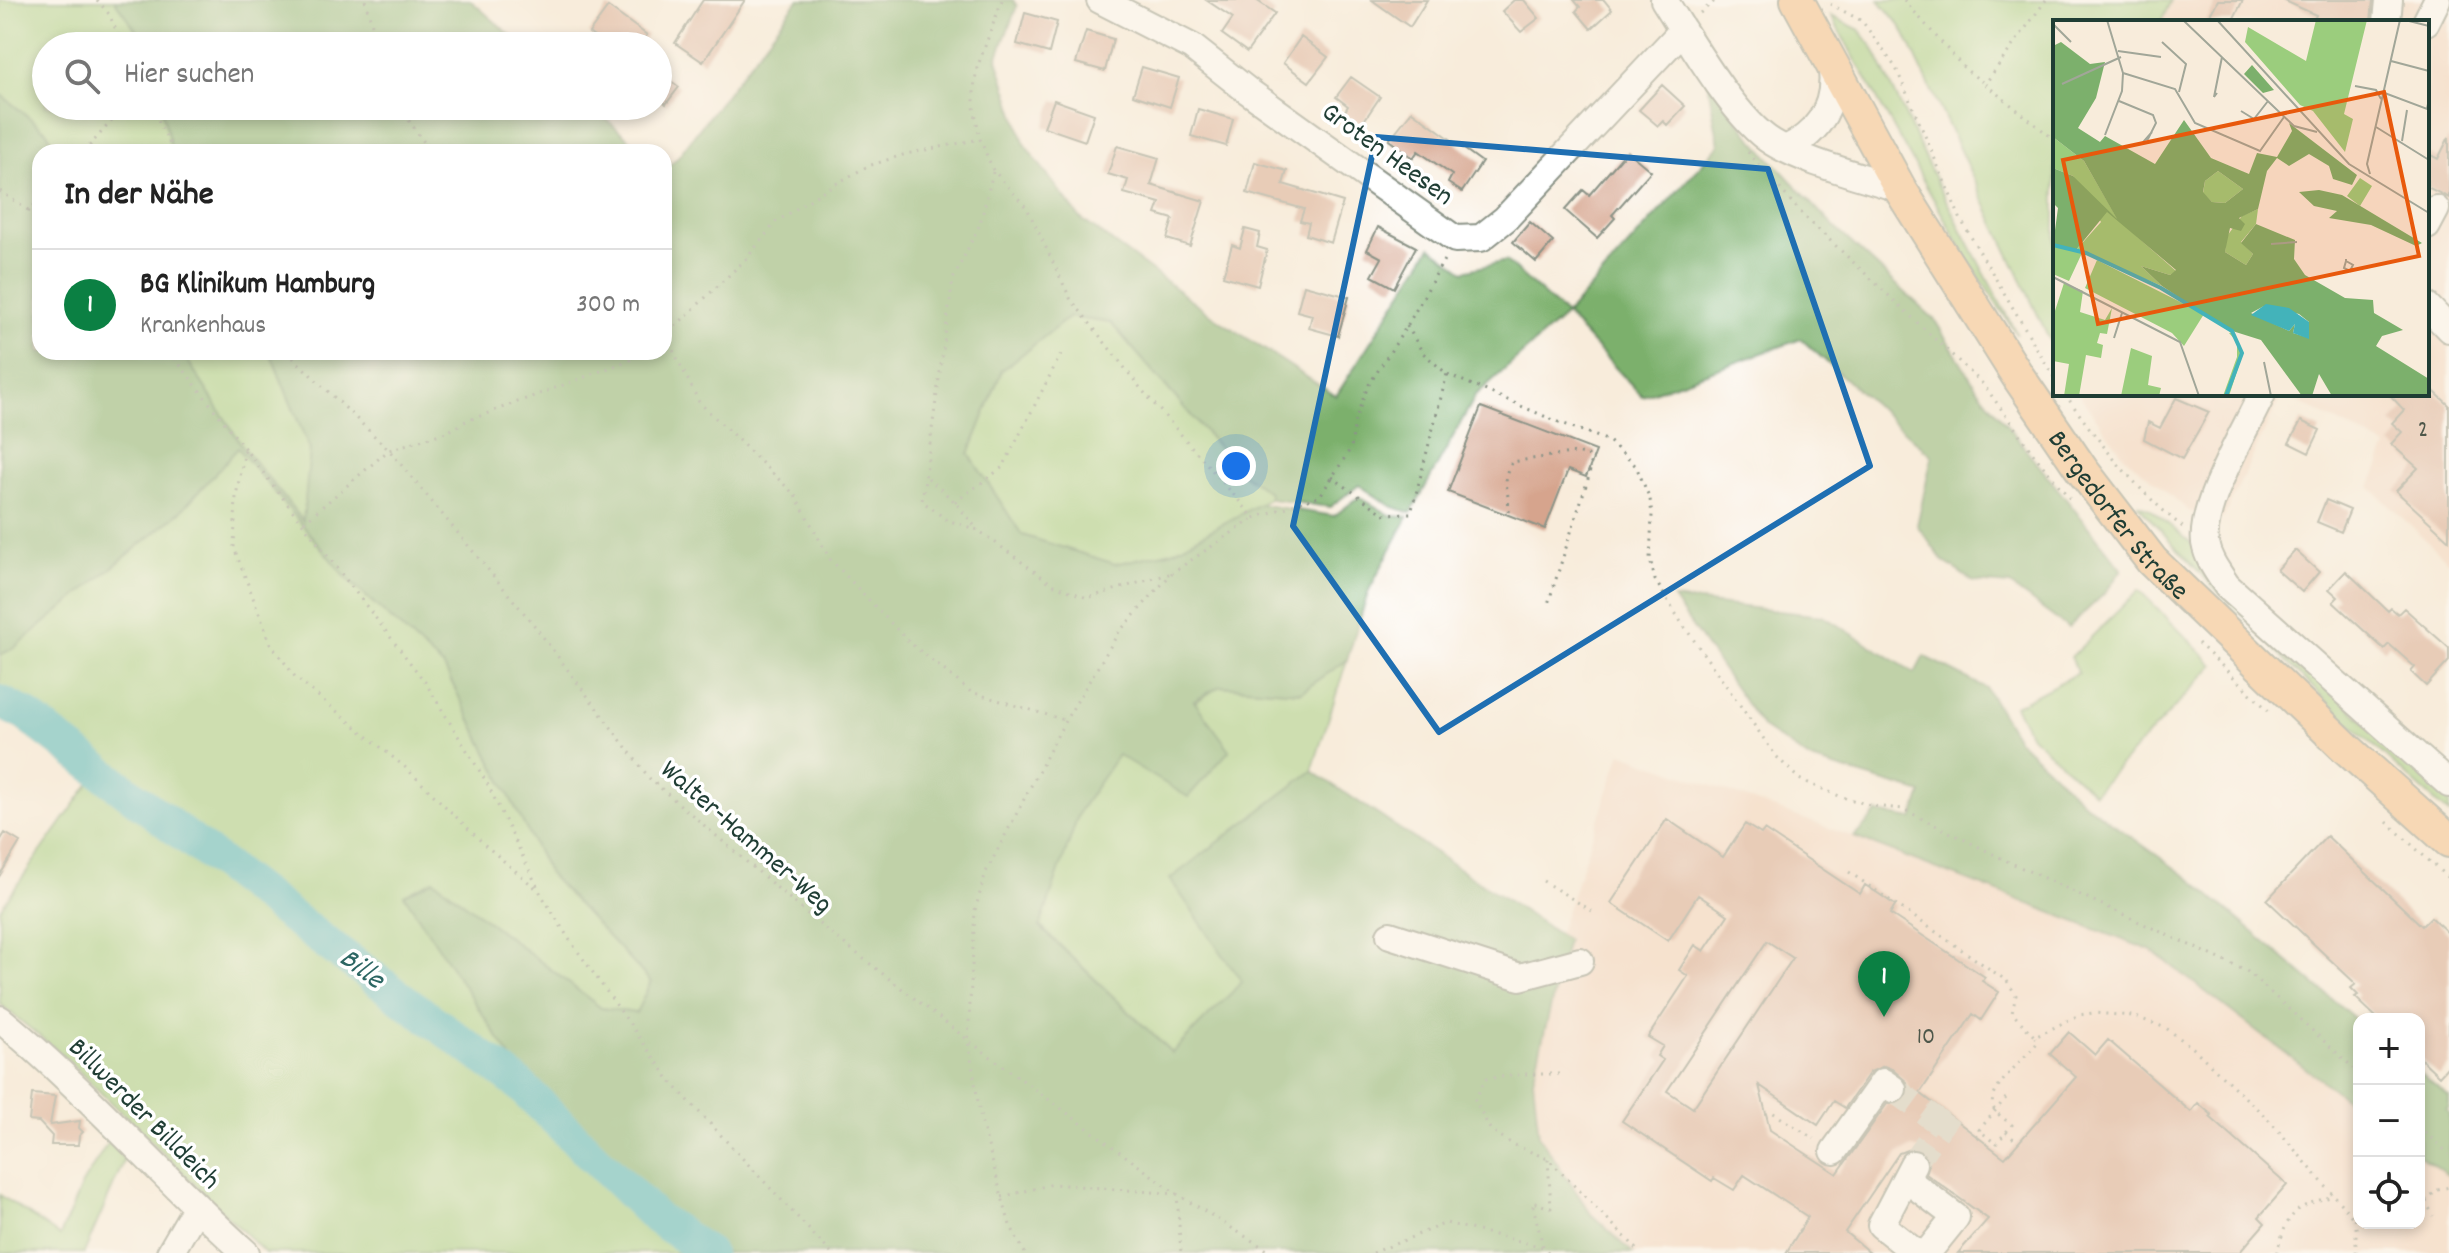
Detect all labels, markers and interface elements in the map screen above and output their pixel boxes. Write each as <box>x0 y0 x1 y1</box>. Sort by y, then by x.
inset map <box>2053 20 2429 396</box>
search box <box>32 32 672 120</box>
icon: search <box>60 54 104 98</box>
text: Hier suchen <box>124 55 254 98</box>
street label: Groten Heesen <box>1312 94 1461 218</box>
text: In der Nähe <box>64 172 214 221</box>
text: BG Klinikum Hamburg <box>140 265 375 308</box>
text: 1 <box>87 287 93 324</box>
text: 300 m <box>576 287 640 324</box>
text: Krankenhaus <box>140 308 266 345</box>
house number: 2 <box>2418 414 2428 448</box>
street label: Bergedorfer Straße <box>2035 424 2196 612</box>
your location <box>1216 446 1256 486</box>
street label: Walter-Hammer-Weg <box>650 752 840 925</box>
water label: Bille <box>329 939 394 1003</box>
pin: 1 <box>1858 951 1910 1017</box>
map controls <box>2353 1013 2425 1229</box>
button: + <box>2353 1013 2425 1085</box>
house number: 10 <box>1917 1021 1935 1055</box>
street label: Billwerder Billdeich <box>57 1030 228 1201</box>
button: − <box>2353 1085 2425 1157</box>
button: locate <box>2353 1157 2425 1229</box>

